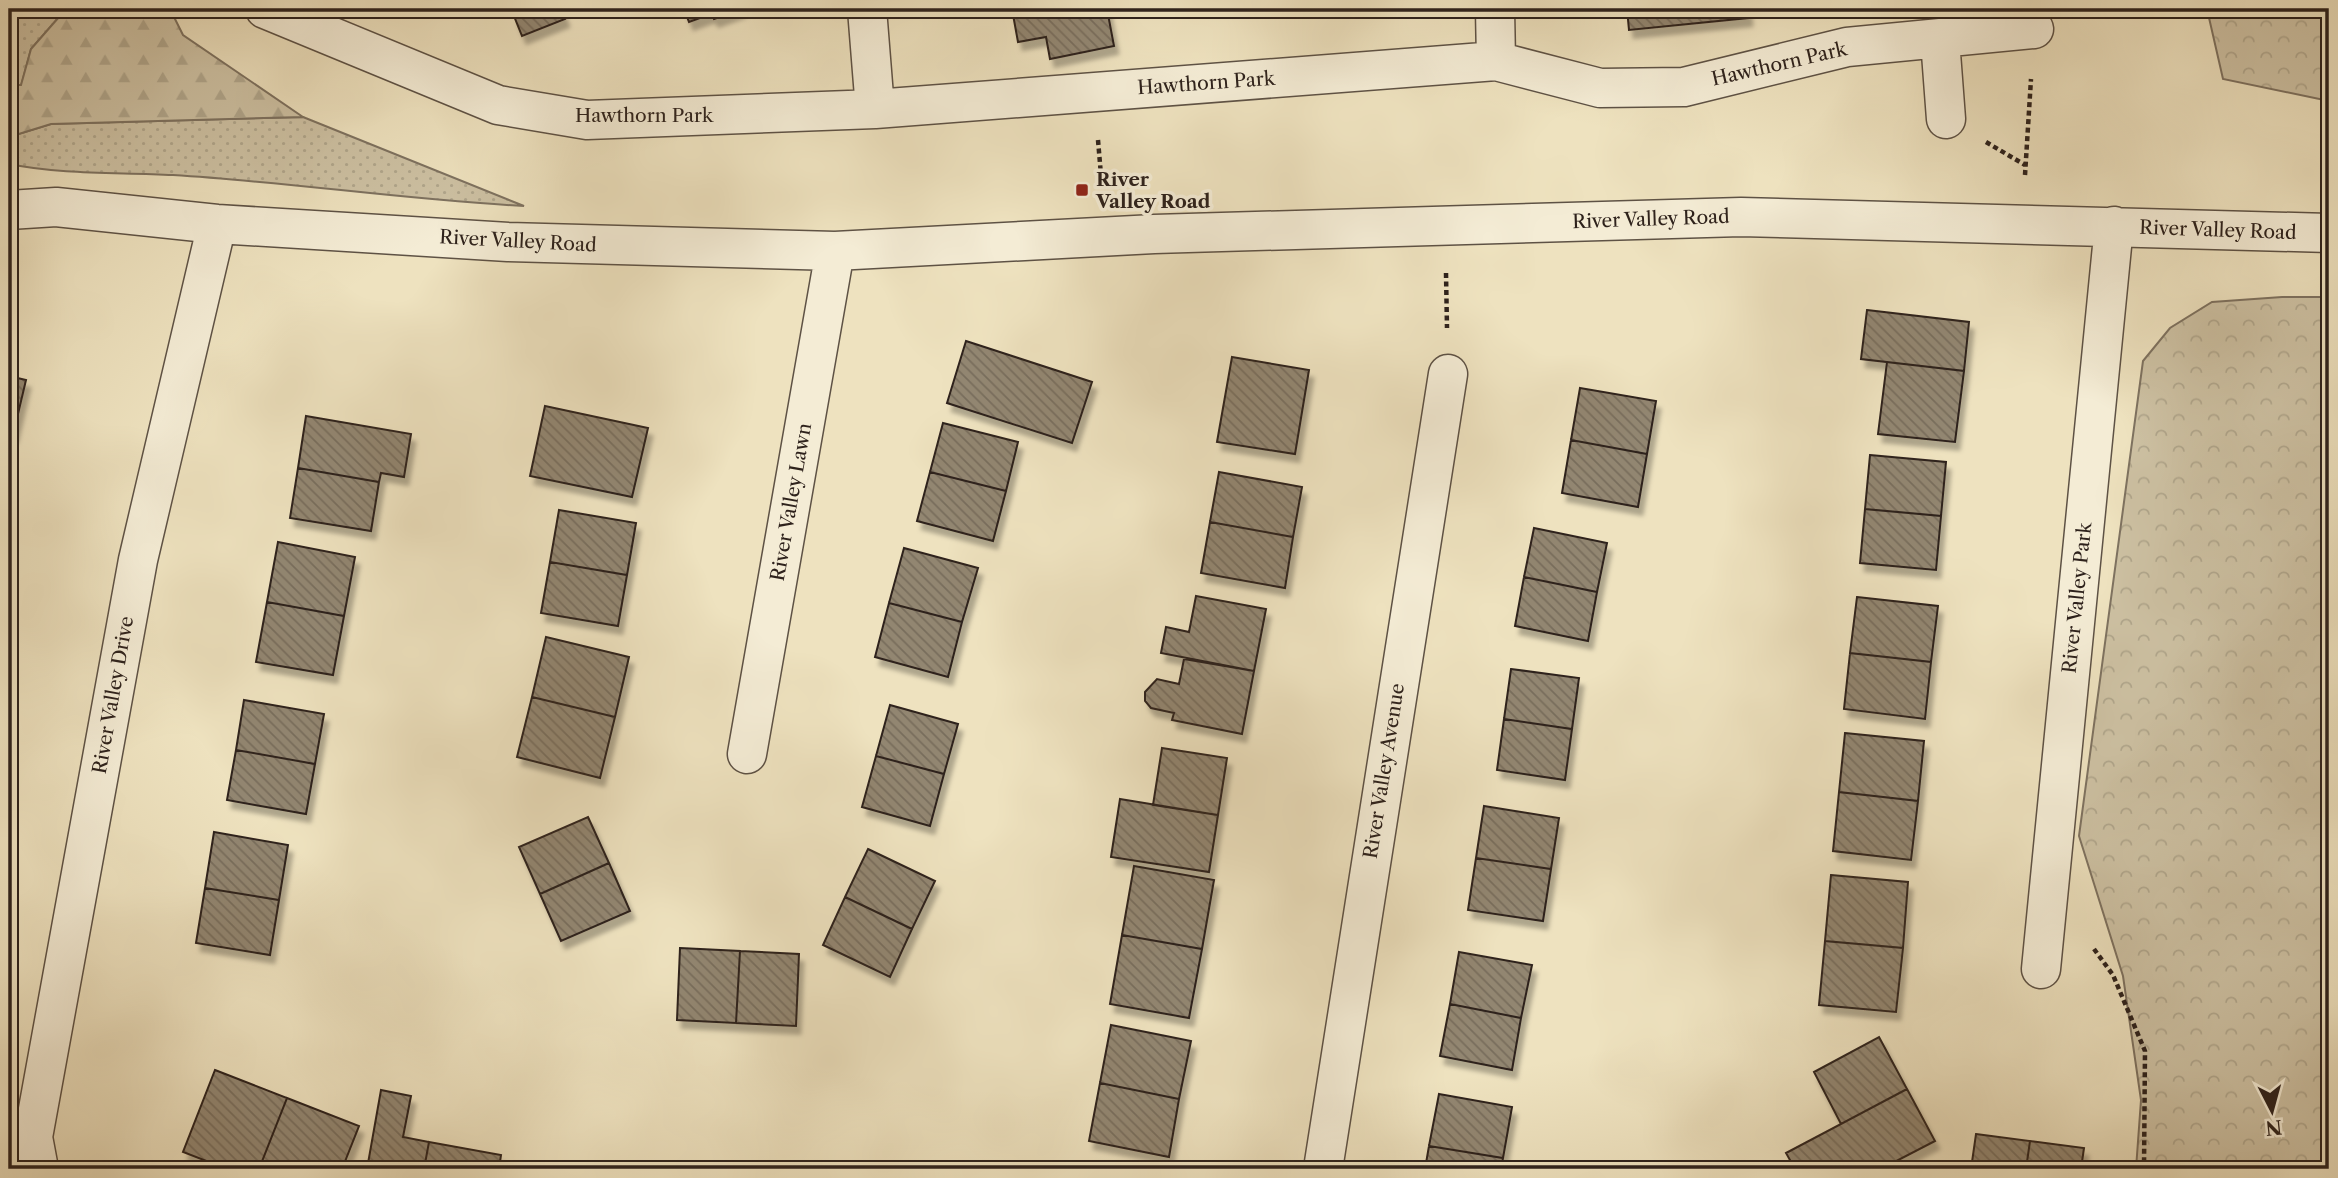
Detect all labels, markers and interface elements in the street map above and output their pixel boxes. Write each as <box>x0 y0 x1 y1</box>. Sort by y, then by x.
street label: Hawthorn Park <box>1709 37 1850 91</box>
street label: Hawthorn Park <box>1136 67 1277 99</box>
street label: Hawthorn Park <box>575 104 714 127</box>
place label: River Valley Road <box>1095 168 1211 213</box>
marker: River Valley Road <box>1074 182 1090 198</box>
street label: River Valley Road <box>1572 205 1730 233</box>
street label: River Valley Road <box>2139 216 2297 244</box>
street label: River Valley Road <box>439 225 598 257</box>
street label: River Valley Lawn <box>766 421 816 583</box>
street label: River Valley Park <box>2058 520 2096 675</box>
street label: River Valley Drive <box>88 614 138 776</box>
street label: River Valley Avenue <box>1359 682 1409 860</box>
north arrow <box>2236 1076 2306 1146</box>
text: N <box>2264 1115 2283 1140</box>

